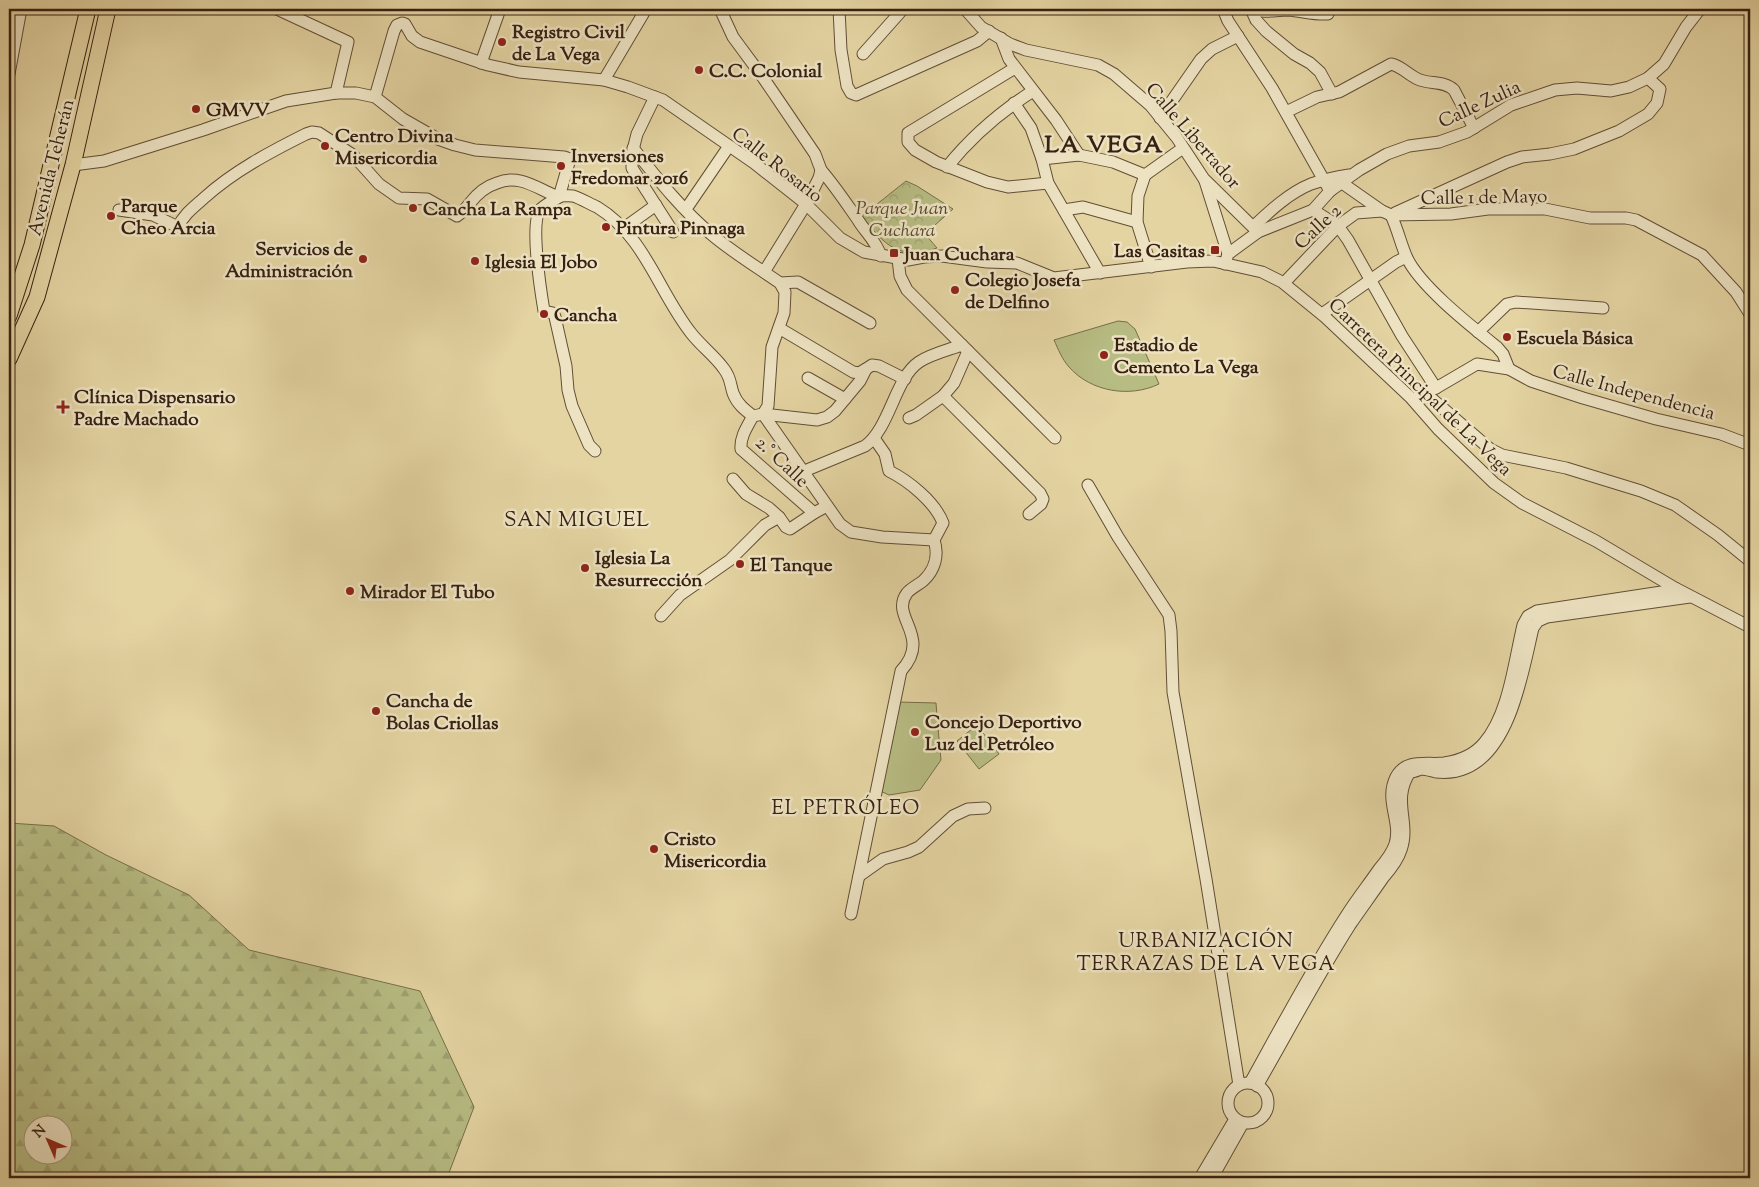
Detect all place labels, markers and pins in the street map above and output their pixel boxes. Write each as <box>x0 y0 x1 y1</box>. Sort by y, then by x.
place label: Registro Civil de La Vega <box>512 20 626 69</box>
marker: Registro Civil de La Vega <box>496 36 508 48</box>
place label: C.C. Colonial <box>709 59 823 86</box>
marker: C.C. Colonial <box>693 64 705 76</box>
place label: GMVV <box>206 98 270 125</box>
marker: GMVV <box>190 103 202 115</box>
place label: Centro Divina Misericordia <box>335 124 454 173</box>
marker: Centro Divina Misericordia <box>319 140 331 152</box>
place label: Inversiones Fredomar 2016 <box>571 144 688 193</box>
marker: Inversiones Fredomar 2016 <box>555 160 567 172</box>
place label: Parque Cheo Arcia <box>121 194 216 243</box>
place label: Cancha La Rampa <box>423 197 572 224</box>
marker: Cancha La Rampa <box>407 202 419 214</box>
marker: Parque Cheo Arcia <box>105 210 117 222</box>
place label: Pintura Pinnaga <box>616 216 745 243</box>
marker: Pintura Pinnaga <box>600 221 612 233</box>
place label: Servicios de Administración <box>225 237 354 286</box>
place label: Las Casitas <box>1114 239 1206 266</box>
place label: Juan Cuchara <box>902 242 1015 269</box>
marker: Las Casitas <box>1209 244 1221 256</box>
marker: Juan Cuchara <box>888 247 900 259</box>
place label: Iglesia El Jobo <box>485 250 598 277</box>
marker: Servicios de Administración <box>357 253 369 265</box>
marker: Iglesia El Jobo <box>469 255 481 267</box>
place label: Colegio Josefa de Delfino <box>965 268 1081 317</box>
marker: Colegio Josefa de Delfino <box>949 284 961 296</box>
place label: Cancha <box>554 303 617 330</box>
marker: Cancha <box>538 308 550 320</box>
place label: Escuela Básica <box>1517 326 1633 353</box>
marker: Escuela Básica <box>1501 331 1513 343</box>
place label: Estadio de Cemento La Vega <box>1114 333 1259 382</box>
marker: Estadio de Cemento La Vega <box>1098 349 1110 361</box>
place label: Clínica Dispensario Padre Machado <box>74 385 236 434</box>
marker: Clínica Dispensario Padre Machado <box>56 400 70 414</box>
place label: Iglesia La Resurrección <box>595 546 703 595</box>
place label: El Tanque <box>750 553 833 580</box>
marker: El Tanque <box>734 558 746 570</box>
marker: Iglesia La Resurrección <box>579 562 591 574</box>
place label: Mirador El Tubo <box>360 580 495 607</box>
marker: Mirador El Tubo <box>344 585 356 597</box>
place label: Cancha de Bolas Criollas <box>386 689 499 738</box>
marker: Cancha de Bolas Criollas <box>370 705 382 717</box>
place label: Concejo Deportivo Luz del Petróleo <box>925 710 1082 759</box>
marker: Concejo Deportivo Luz del Petróleo <box>909 726 921 738</box>
place label: Cristo Misericordia <box>664 827 767 876</box>
marker: Cristo Misericordia <box>648 843 660 855</box>

